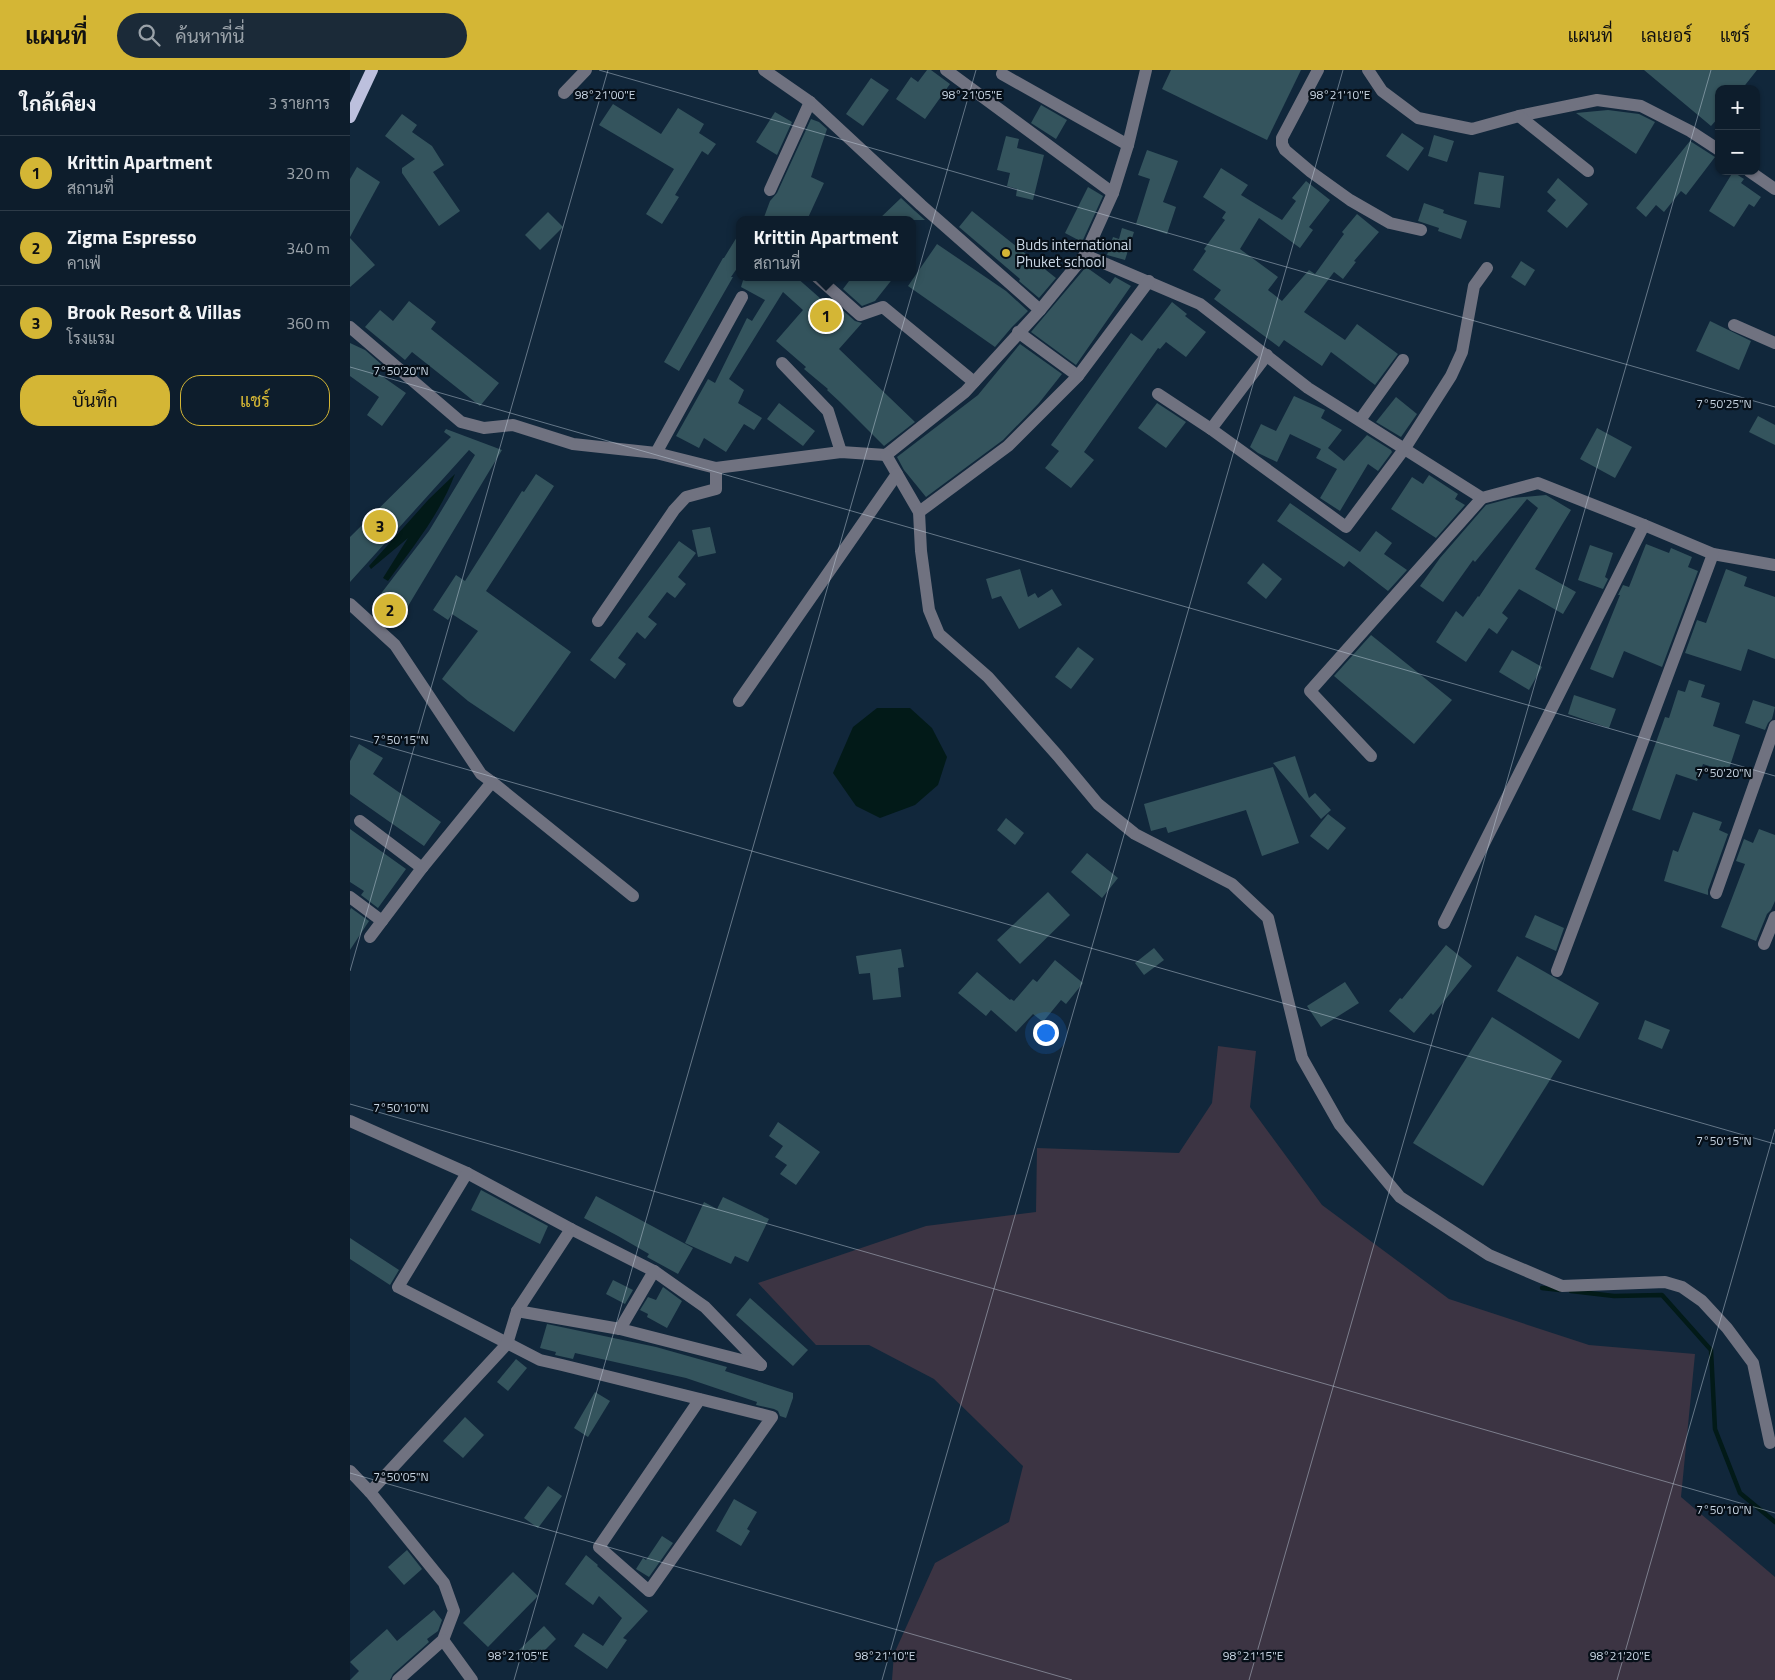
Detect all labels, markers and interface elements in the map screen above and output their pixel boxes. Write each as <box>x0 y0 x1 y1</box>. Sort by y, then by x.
search box <box>117 13 467 58</box>
text: แผนที่ <box>25 17 87 53</box>
icon: search <box>135 21 163 49</box>
text: ค้นหาที่นี่ <box>175 21 245 50</box>
text: แผนที่ <box>1568 22 1613 49</box>
text: เลเยอร์ <box>1641 22 1692 49</box>
text: แชร์ <box>1720 22 1750 49</box>
text: 98°21'00"E <box>575 85 636 104</box>
text: 98°21'05"E <box>942 85 1003 104</box>
text: 98°21'10"E <box>1310 85 1371 104</box>
map controls <box>1715 85 1760 175</box>
button: + <box>1715 85 1760 130</box>
text: ใกล้เคียง <box>20 87 96 119</box>
text: 3 รายการ <box>268 91 330 115</box>
button: − <box>1715 130 1760 175</box>
text: Krittin Apartment <box>67 147 212 176</box>
text: 1 <box>32 161 40 185</box>
text: 320 m <box>286 161 330 185</box>
text: สถานที่ <box>67 176 114 200</box>
popup <box>736 216 916 281</box>
text: Zigma Espresso <box>67 222 197 251</box>
text: Krittin Apartment <box>753 222 899 251</box>
place label: Buds international Phuket school <box>1016 233 1132 273</box>
text: 2 <box>32 236 40 260</box>
text: 340 m <box>286 236 330 260</box>
marker: Buds international Phuket school <box>1000 247 1012 259</box>
text: คาเฟ่ <box>67 251 101 275</box>
text: สถานที่ <box>753 251 801 275</box>
text: Brook Resort & Villas <box>67 297 241 326</box>
pin: 1 <box>810 297 842 335</box>
text: 3 <box>32 311 40 335</box>
text: 360 m <box>286 311 330 335</box>
text: โรงแรม <box>67 326 115 350</box>
text: 7°50'20"N <box>373 361 429 380</box>
button: บันทึก <box>20 375 170 426</box>
button: แชร์ <box>180 375 330 426</box>
text: 7°50'25"N <box>1696 394 1752 413</box>
pin: 3 <box>364 507 396 545</box>
pin: 2 <box>374 591 406 629</box>
text: 7°50'15"N <box>373 730 429 749</box>
text: 7°50'20"N <box>1696 763 1752 782</box>
your location <box>1033 1020 1059 1046</box>
text: 7°50'10"N <box>373 1098 429 1117</box>
text: 7°50'15"N <box>1696 1131 1752 1150</box>
text: 7°50'05"N <box>373 1467 429 1486</box>
text: 7°50'10"N <box>1696 1500 1752 1519</box>
text: 98°21'05"E <box>488 1646 549 1665</box>
text: 98°21'10"E <box>855 1646 916 1665</box>
text: 98°21'15"E <box>1223 1646 1284 1665</box>
text: 98°21'20"E <box>1590 1646 1651 1665</box>

